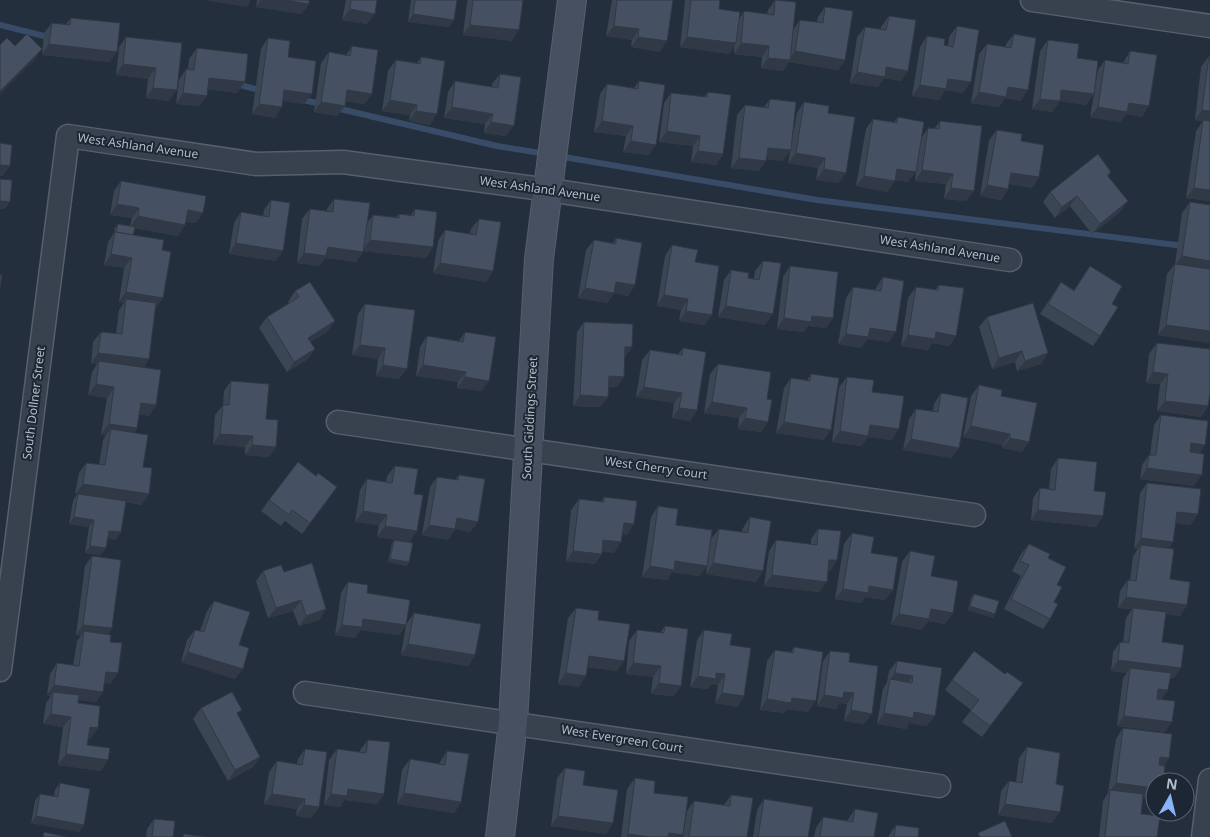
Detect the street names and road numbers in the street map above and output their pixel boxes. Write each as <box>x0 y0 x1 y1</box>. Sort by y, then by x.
street label: West Ashland Avenue <box>77 129 200 162</box>
street label: West Ashland Avenue <box>479 172 602 205</box>
street label: West Ashland Avenue <box>879 231 1002 266</box>
street label: South Dollner Street <box>18 345 49 461</box>
street label: South Giddings Street <box>518 355 541 480</box>
street label: West Cherry Court <box>604 452 709 483</box>
street label: West Evergreen Court <box>560 720 685 757</box>

